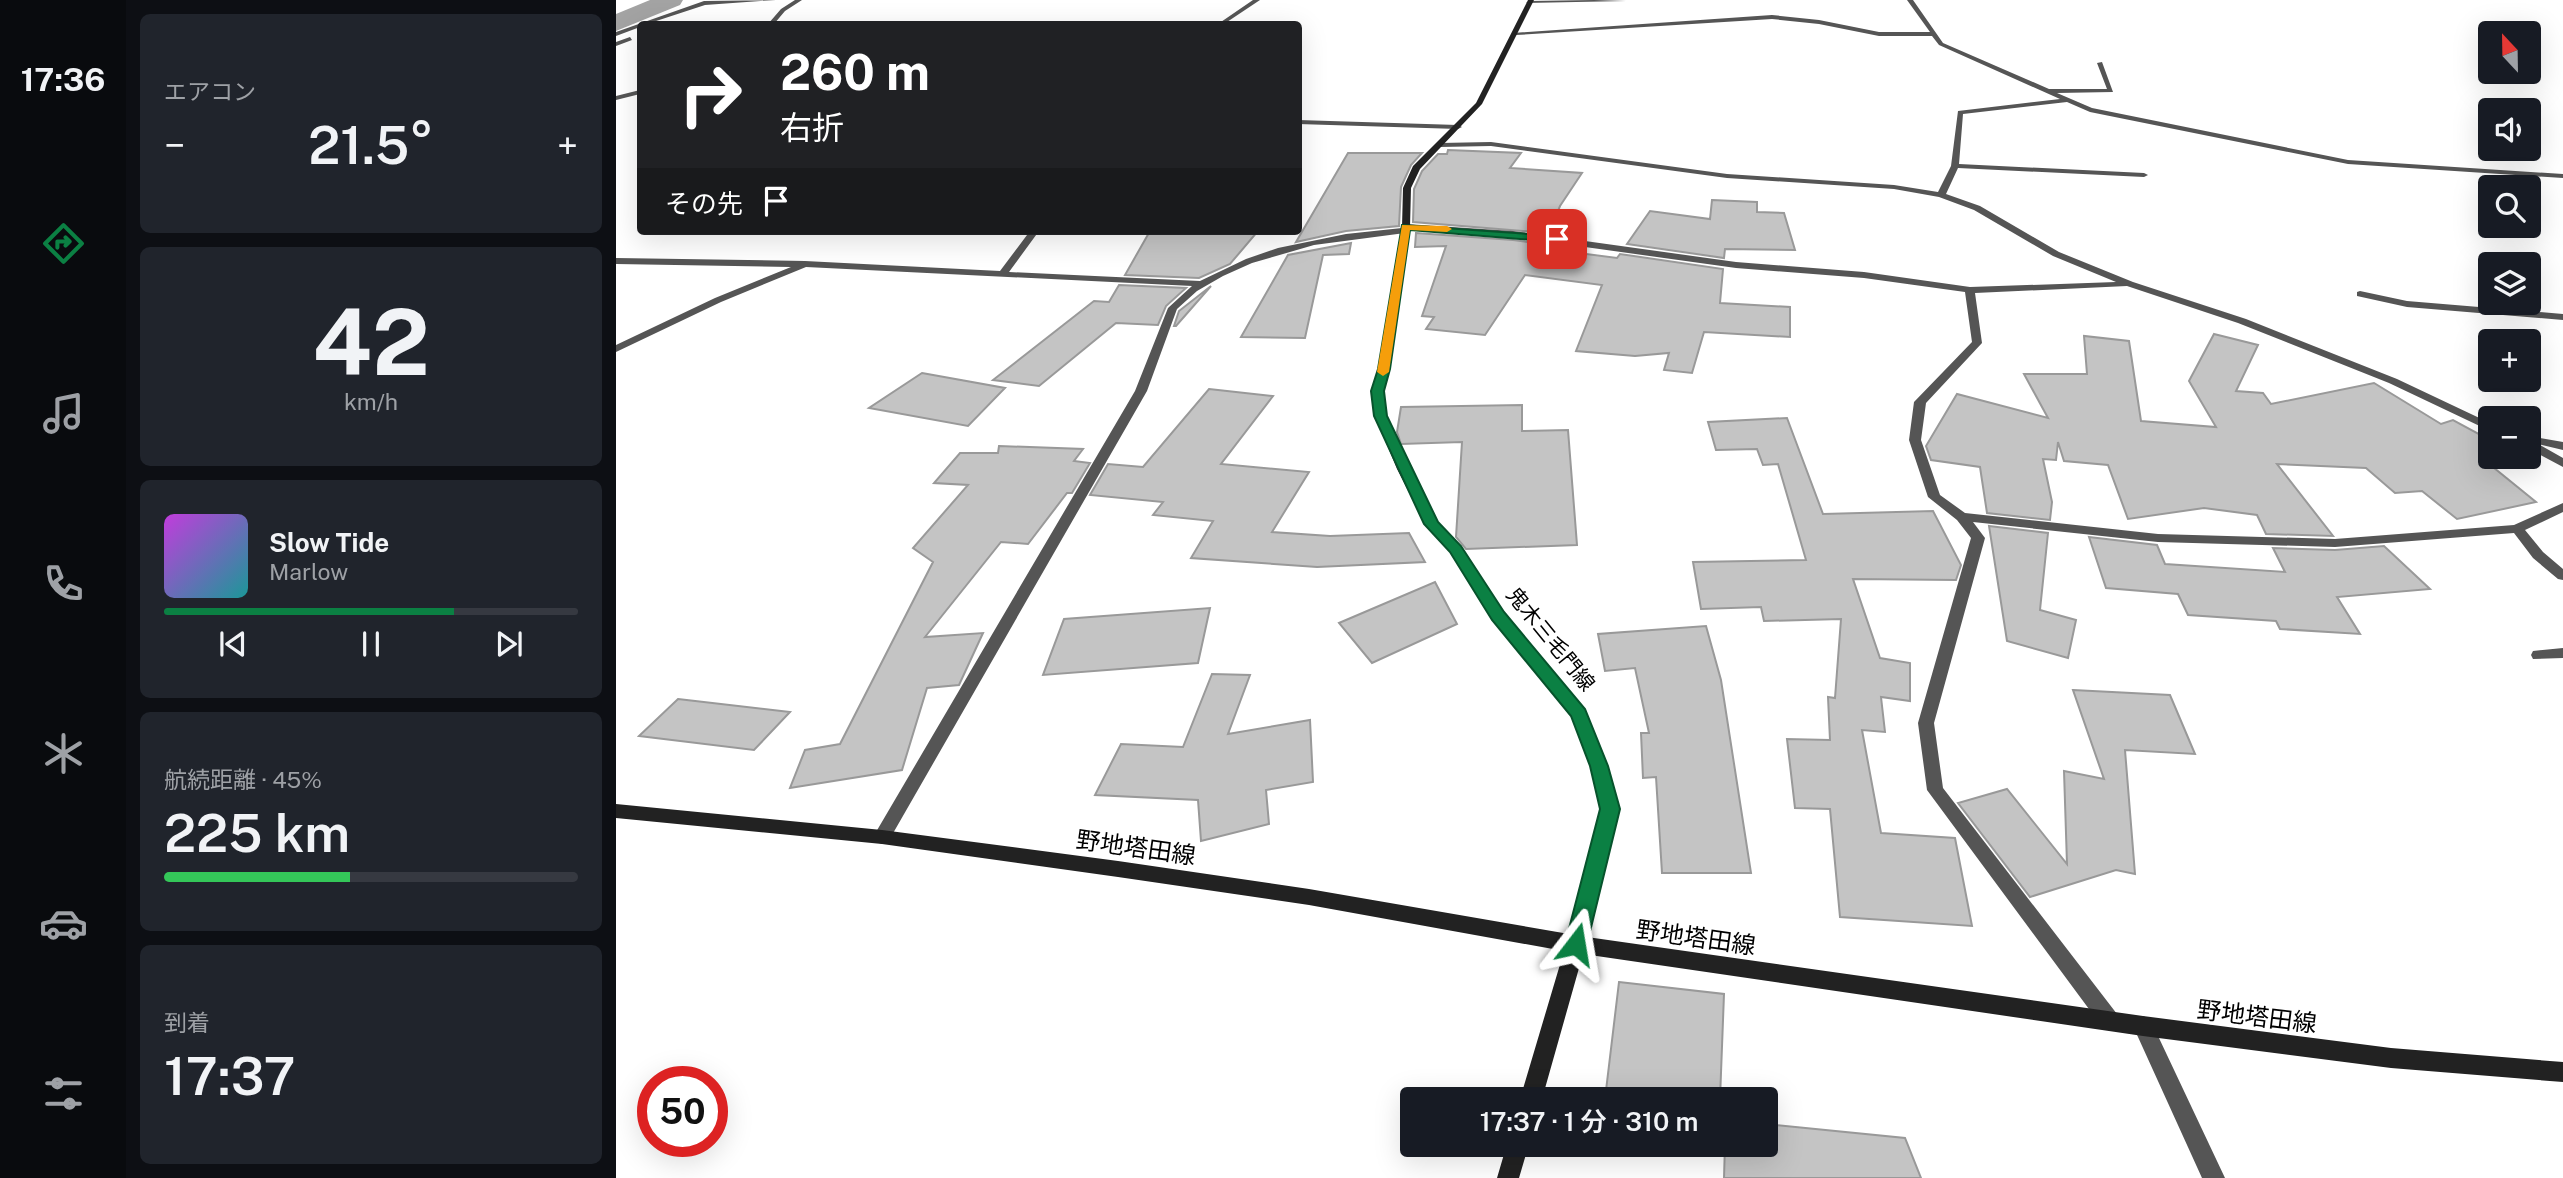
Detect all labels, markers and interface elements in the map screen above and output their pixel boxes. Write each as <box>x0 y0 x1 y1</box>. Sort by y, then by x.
north arrow <box>2478 21 2541 84</box>
map controls <box>2478 21 2541 469</box>
text: 260 m <box>780 43 930 101</box>
icon: right <box>665 49 756 140</box>
text: 17:36 <box>21 61 105 98</box>
text: エアコン <box>164 78 256 105</box>
button: sound <box>2478 98 2541 161</box>
text: 右折 <box>780 109 844 146</box>
text: 21.5° <box>308 115 434 176</box>
text: − <box>164 123 185 168</box>
text: + <box>557 123 578 168</box>
button: search <box>2478 175 2541 238</box>
icon: arrive <box>757 182 795 220</box>
text: その先 <box>665 188 743 219</box>
pin <box>1527 209 1587 269</box>
icon: directions <box>39 219 88 268</box>
icon: arrive <box>1538 220 1576 258</box>
button: layers <box>2478 252 2541 315</box>
text: 42 <box>312 289 430 395</box>
button: + <box>2478 329 2541 392</box>
text: km/h <box>344 388 398 415</box>
icon: music <box>39 389 88 438</box>
button: − <box>2478 406 2541 469</box>
text: Slow Tide <box>269 527 389 558</box>
text: Marlow <box>269 558 348 585</box>
icon: phone <box>39 559 88 608</box>
street label: 鬼木三毛門線 <box>1502 582 1600 696</box>
icon: previous <box>214 625 252 663</box>
icon: pause <box>352 625 390 663</box>
icon: next <box>490 625 528 663</box>
icon: climate <box>39 729 88 778</box>
text: 航続距離 · 45% <box>164 766 322 793</box>
text: 225 km <box>164 803 350 864</box>
street label: 野地塔田線 <box>1075 825 1197 869</box>
icon: car <box>39 899 88 948</box>
position arrow <box>1539 907 1613 981</box>
street label: 野地塔田線 <box>1635 915 1757 959</box>
street label: 野地塔田線 <box>2196 995 2318 1037</box>
text: 到着 <box>164 1009 210 1036</box>
text: 17:37 <box>164 1046 296 1107</box>
speed limit sign: 50 <box>637 1066 728 1157</box>
icon: filters <box>39 1069 88 1118</box>
text: 17:37 · 1 分 · 310 m <box>1480 1106 1698 1137</box>

